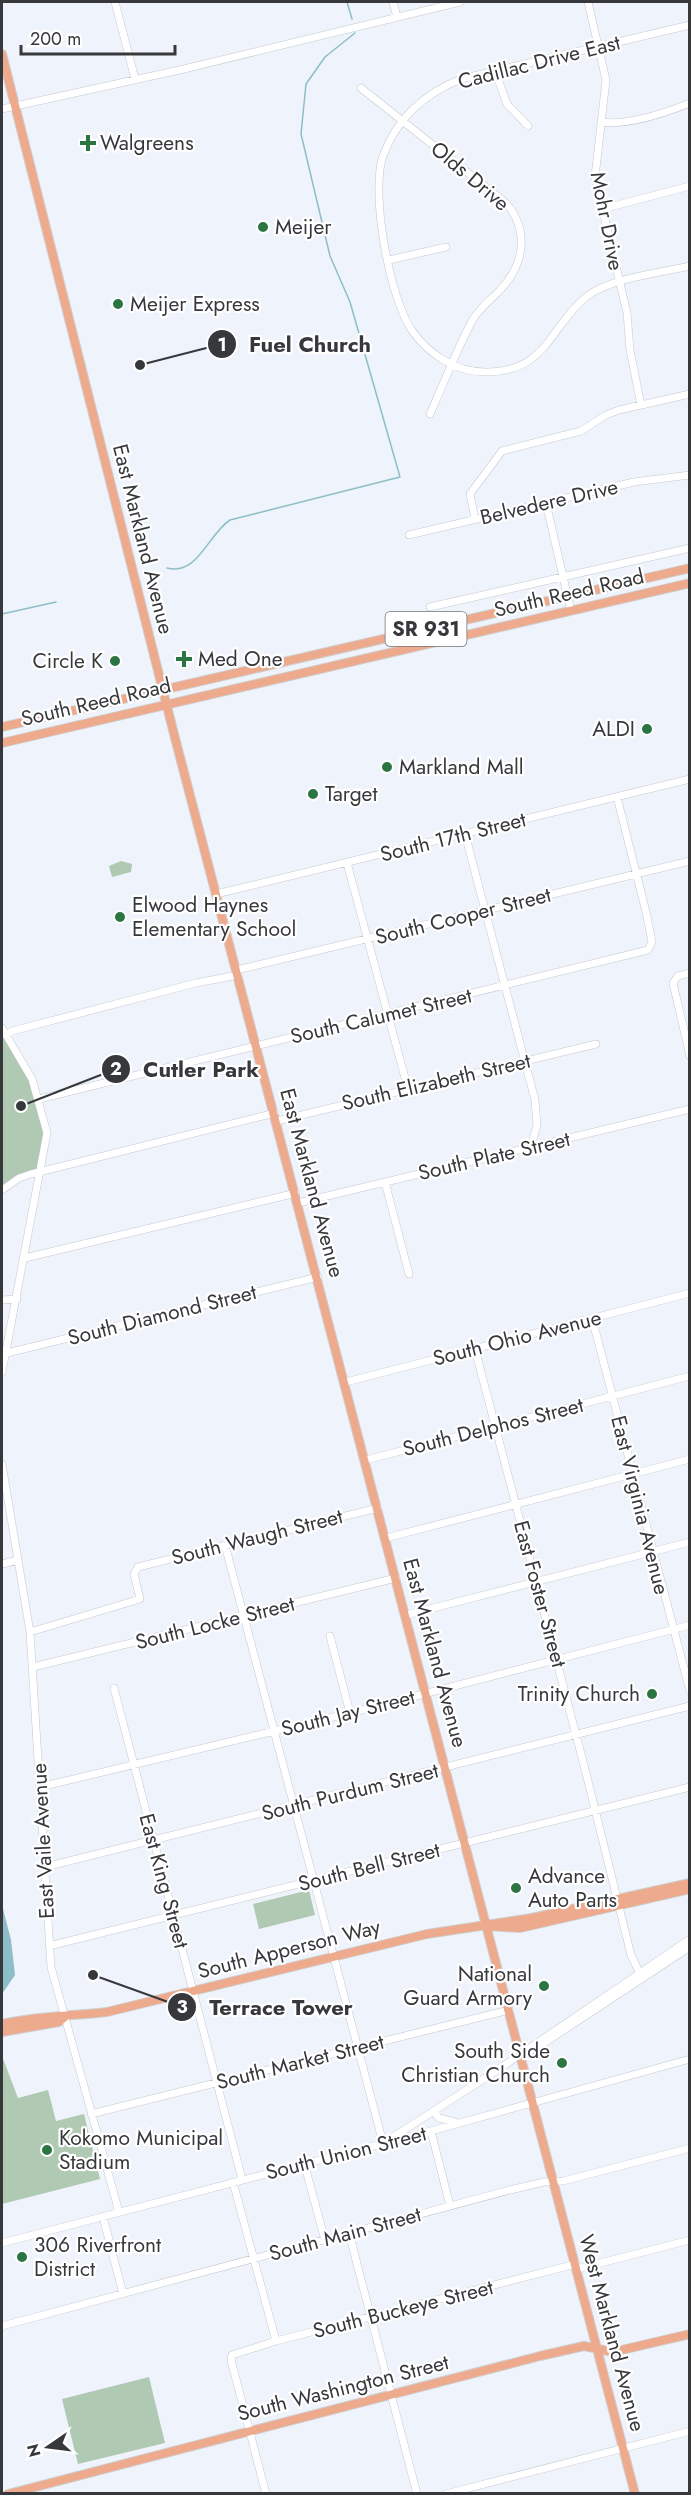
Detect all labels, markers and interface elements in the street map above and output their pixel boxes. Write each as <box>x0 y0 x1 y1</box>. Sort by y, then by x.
scale bar <box>21 18 176 56</box>
text: 200 m <box>30 26 81 52</box>
street label: Cadillac Drive East <box>455 27 623 97</box>
place label: Walgreens <box>100 128 194 158</box>
street label: Olds Drive <box>424 134 516 218</box>
marker: Walgreens <box>81 136 95 150</box>
street label: Mohr Drive <box>583 169 631 273</box>
place label: Meijer <box>275 212 332 242</box>
marker: Meijer <box>256 220 270 234</box>
place label: Meijer Express <box>130 289 260 319</box>
marker: Meijer Express <box>111 297 125 311</box>
callout: Fuel Church <box>207 324 383 364</box>
text: Fuel Church <box>249 328 371 360</box>
text: 1 <box>217 332 227 358</box>
street label: East Markland Avenue <box>105 441 181 637</box>
street label: Belvedere Drive <box>477 472 621 532</box>
street label: South Reed Road <box>491 561 647 625</box>
road number: SR 931 <box>386 612 466 646</box>
place label: Med One <box>198 644 283 674</box>
place label: Circle K <box>32 646 103 676</box>
marker: Med One <box>175 650 193 668</box>
marker: Circle K <box>108 654 122 668</box>
street label: South Reed Road <box>18 670 174 734</box>
place label: ALDI <box>592 714 635 744</box>
marker: ALDI <box>640 722 654 736</box>
place label: Markland Mall <box>399 752 524 782</box>
marker: Markland Mall <box>380 760 394 774</box>
place label: Target <box>325 779 377 809</box>
marker: Target <box>306 787 320 801</box>
street label: South 17th Street <box>377 804 529 870</box>
street label: South Cooper Street <box>372 880 554 952</box>
place label: Elwood Haynes Elementary School <box>132 890 296 944</box>
marker: Elwood Haynes Elementary School <box>113 910 127 924</box>
street label: South Calumet Street <box>287 981 475 1051</box>
street label: South Elizabeth Street <box>338 1046 534 1118</box>
callout: Cutler Park <box>101 1049 271 1089</box>
text: Cutler Park <box>143 1053 259 1085</box>
text: 2 <box>110 1056 122 1082</box>
street label: East Markland Avenue <box>272 1085 352 1281</box>
street label: South Plate Street <box>415 1124 573 1188</box>
street label: South Diamond Street <box>65 1277 259 1353</box>
street label: South Ohio Avenue <box>430 1303 605 1373</box>
street label: South Delphos Street <box>399 1390 587 1464</box>
street label: East Virginia Avenue <box>603 1412 677 1598</box>
street label: South Waugh Street <box>168 1501 346 1573</box>
street label: East Foster Street <box>506 1517 574 1671</box>
street label: East Markland Avenue <box>395 1555 475 1751</box>
street label: South Locke Street <box>132 1589 298 1657</box>
place label: Trinity Church <box>518 1679 640 1709</box>
street label: South Jay Street <box>278 1682 418 1744</box>
marker: Trinity Church <box>645 1687 659 1701</box>
street label: South Purdum Street <box>258 1755 442 1829</box>
street label: East Vaile Avenue <box>24 1762 62 1920</box>
street label: East King Street <box>132 1810 196 1952</box>
street label: South Bell Street <box>295 1835 443 1899</box>
place label: Advance Auto Parts <box>528 1861 617 1915</box>
marker: Advance Auto Parts <box>509 1881 523 1895</box>
street label: South Apperson Way <box>194 1912 384 1986</box>
place label: National Guard Armory <box>403 1959 533 2013</box>
marker: National Guard Armory <box>537 1979 551 1993</box>
callout: Terrace Tower <box>167 1987 365 2027</box>
text: Terrace Tower <box>209 1991 353 2023</box>
text: 3 <box>176 1994 188 2020</box>
street label: South Market Street <box>213 2027 387 2097</box>
place label: South Side Christian Church <box>401 2036 550 2090</box>
marker: South Side Christian Church <box>555 2056 569 2070</box>
street label: South Union Street <box>262 2118 430 2188</box>
place label: Kokomo Municipal Stadium <box>59 2123 223 2177</box>
marker: Kokomo Municipal Stadium <box>40 2143 54 2157</box>
street label: South Main Street <box>266 2199 424 2269</box>
place label: 306 Riverfront District <box>34 2230 161 2284</box>
street label: West Markland Avenue <box>571 2231 653 2435</box>
marker: 306 Riverfront District <box>15 2250 29 2264</box>
street label: South Buckeye Street <box>310 2272 496 2346</box>
street label: South Washington Street <box>234 2347 452 2429</box>
north arrow <box>18 2417 78 2477</box>
text: N <box>21 2442 47 2459</box>

